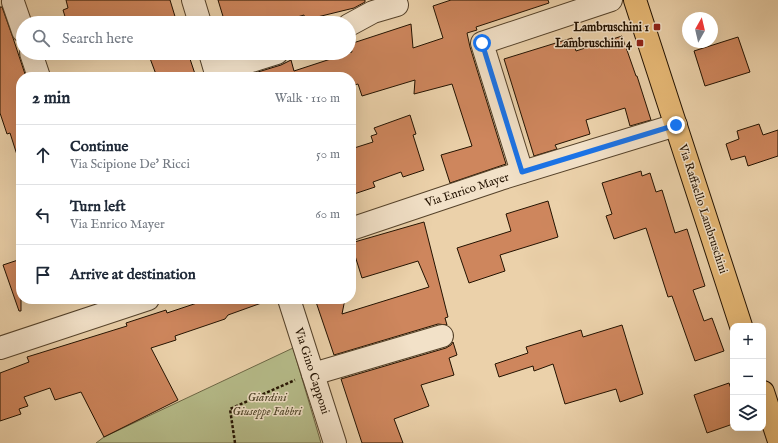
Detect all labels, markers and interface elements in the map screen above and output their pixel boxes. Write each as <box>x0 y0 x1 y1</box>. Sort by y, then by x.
north arrow <box>682 12 718 48</box>
search box <box>16 16 356 60</box>
place label: Lambruschini 1 <box>572 20 650 35</box>
marker: Lambruschini 1 <box>652 22 662 32</box>
icon: search <box>30 27 52 49</box>
text: Search here <box>62 29 133 48</box>
route start <box>473 34 491 52</box>
place label: Lambruschini 4 <box>554 36 633 51</box>
marker: Lambruschini 4 <box>635 38 645 48</box>
text: 2 min <box>32 88 70 109</box>
text: Walk · 110 m <box>275 90 340 107</box>
route end <box>667 116 685 134</box>
text: Continue <box>70 137 128 156</box>
street label: Via Raffaello Lambruschini <box>675 142 731 276</box>
icon: ahead <box>32 144 54 166</box>
text: 50 m <box>316 146 340 163</box>
text: Via Scipione De' Ricci <box>70 156 190 173</box>
street label: Via Enrico Mayer <box>422 169 511 211</box>
text: Turn left <box>70 197 126 216</box>
icon: left <box>32 204 54 226</box>
text: 60 m <box>315 206 340 223</box>
text: Via Enrico Mayer <box>70 216 165 233</box>
icon: arrive <box>32 264 54 286</box>
text: Arrive at destination <box>70 265 196 284</box>
map controls <box>730 323 766 431</box>
button: + <box>730 323 766 359</box>
street label: Via Gino Capponi <box>290 325 333 416</box>
button: − <box>730 359 766 395</box>
park label: Giardini Giuseppe Fabbri <box>232 390 303 419</box>
button: layers <box>730 395 766 431</box>

